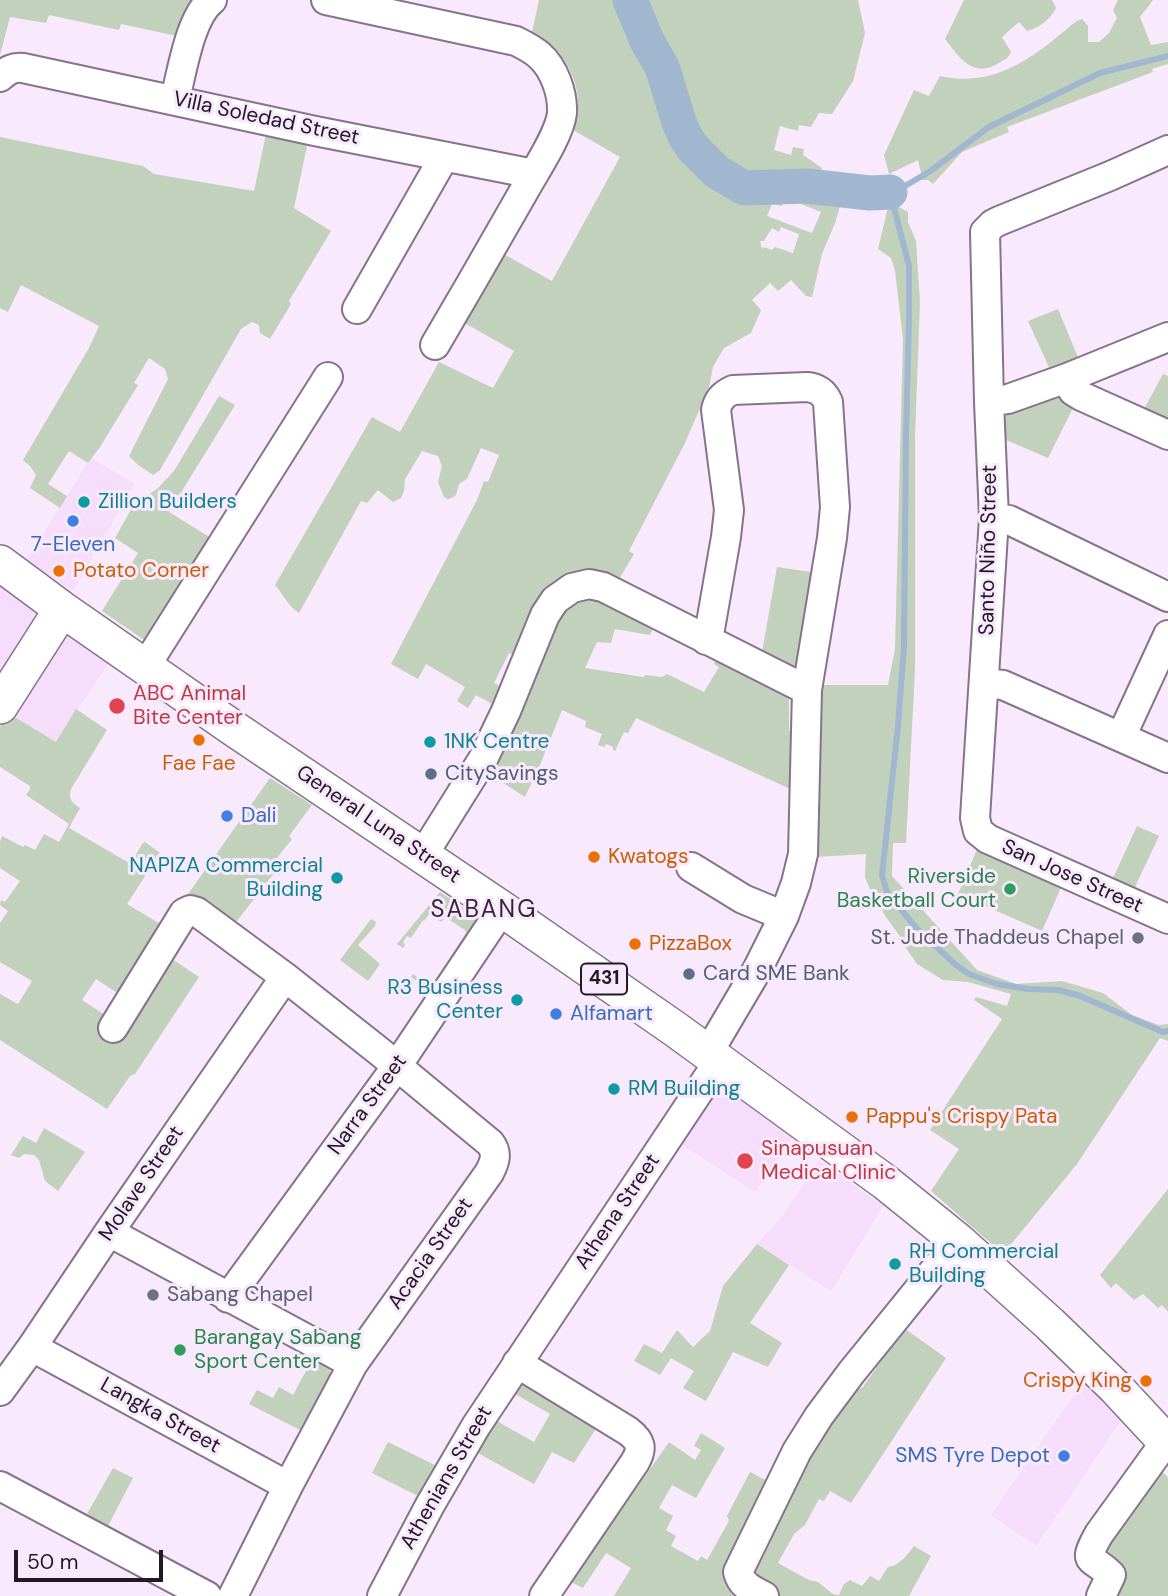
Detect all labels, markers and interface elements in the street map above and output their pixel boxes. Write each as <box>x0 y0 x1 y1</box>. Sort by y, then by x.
street label: Villa Soledad Street <box>171 87 361 151</box>
street label: Santo Niño Street <box>975 464 1003 636</box>
place label: Zillion Builders <box>98 489 237 515</box>
marker: Zillion Builders <box>76 494 92 510</box>
marker: 7-Eleven <box>65 513 81 529</box>
place label: 7-Eleven <box>31 532 115 558</box>
place label: Potato Corner <box>73 558 209 584</box>
marker: Potato Corner <box>51 563 67 579</box>
place label: ABC Animal Bite Center <box>133 681 246 731</box>
marker: ABC Animal Bite Center <box>107 696 127 716</box>
place label: 1NK Centre <box>444 729 549 755</box>
marker: Fae Fae <box>191 732 207 748</box>
marker: 1NK Centre <box>422 734 438 750</box>
place label: Fae Fae <box>162 751 236 777</box>
street label: General Luna Street <box>291 761 465 889</box>
place label: CitySavings <box>445 761 559 787</box>
marker: CitySavings <box>423 766 439 782</box>
place label: Dali <box>241 803 277 829</box>
marker: Dali <box>219 808 235 824</box>
street label: San Jose Street <box>998 835 1146 919</box>
place label: Kwatogs <box>608 844 689 870</box>
marker: Kwatogs <box>586 849 602 865</box>
place label: NAPIZA Commercial Building <box>129 853 323 903</box>
place label: Riverside Basketball Court <box>837 864 996 914</box>
marker: NAPIZA Commercial Building <box>329 870 345 886</box>
marker: Riverside Basketball Court <box>1002 881 1018 897</box>
district label: SABANG <box>431 897 537 925</box>
place label: St. Jude Thaddeus Chapel <box>871 925 1124 951</box>
marker: St. Jude Thaddeus Chapel <box>1130 930 1146 946</box>
place label: PizzaBox <box>649 931 732 957</box>
marker: PizzaBox <box>627 936 643 952</box>
place label: Card SME Bank <box>703 961 850 987</box>
road number: 431 <box>581 964 627 995</box>
marker: Card SME Bank <box>681 966 697 982</box>
place label: R3 Business Center <box>387 975 503 1025</box>
marker: R3 Business Center <box>509 992 525 1008</box>
place label: Alfamart <box>570 1001 653 1027</box>
marker: Alfamart <box>548 1006 564 1022</box>
street label: Narra Street <box>323 1050 413 1160</box>
place label: RM Building <box>628 1076 740 1102</box>
marker: RM Building <box>606 1081 622 1097</box>
place label: Pappu's Crispy Pata <box>866 1104 1057 1130</box>
marker: Pappu's Crispy Pata <box>844 1109 860 1125</box>
street label: Molave Street <box>94 1122 190 1246</box>
place label: Sinapusuan Medical Clinic <box>761 1136 896 1186</box>
street label: Athena Street <box>570 1149 666 1275</box>
marker: Sinapusuan Medical Clinic <box>735 1151 755 1171</box>
street label: Acacia Street <box>383 1193 479 1315</box>
place label: RH Commercial Building <box>909 1239 1059 1289</box>
marker: RH Commercial Building <box>887 1256 903 1272</box>
place label: Sabang Chapel <box>167 1282 313 1308</box>
marker: Sabang Chapel <box>145 1287 161 1303</box>
place label: Barangay Sabang Sport Center <box>194 1325 361 1375</box>
marker: Barangay Sabang Sport Center <box>172 1342 188 1358</box>
place label: Crispy King <box>1023 1368 1132 1394</box>
street label: Langka Street <box>96 1373 224 1459</box>
marker: Crispy King <box>1138 1373 1154 1389</box>
street label: Athenians Street <box>396 1402 498 1554</box>
place label: SMS Tyre Depot <box>895 1443 1050 1469</box>
marker: SMS Tyre Depot <box>1056 1448 1072 1464</box>
scale bar <box>18 1536 166 1580</box>
text: 50 m <box>27 1548 78 1576</box>

